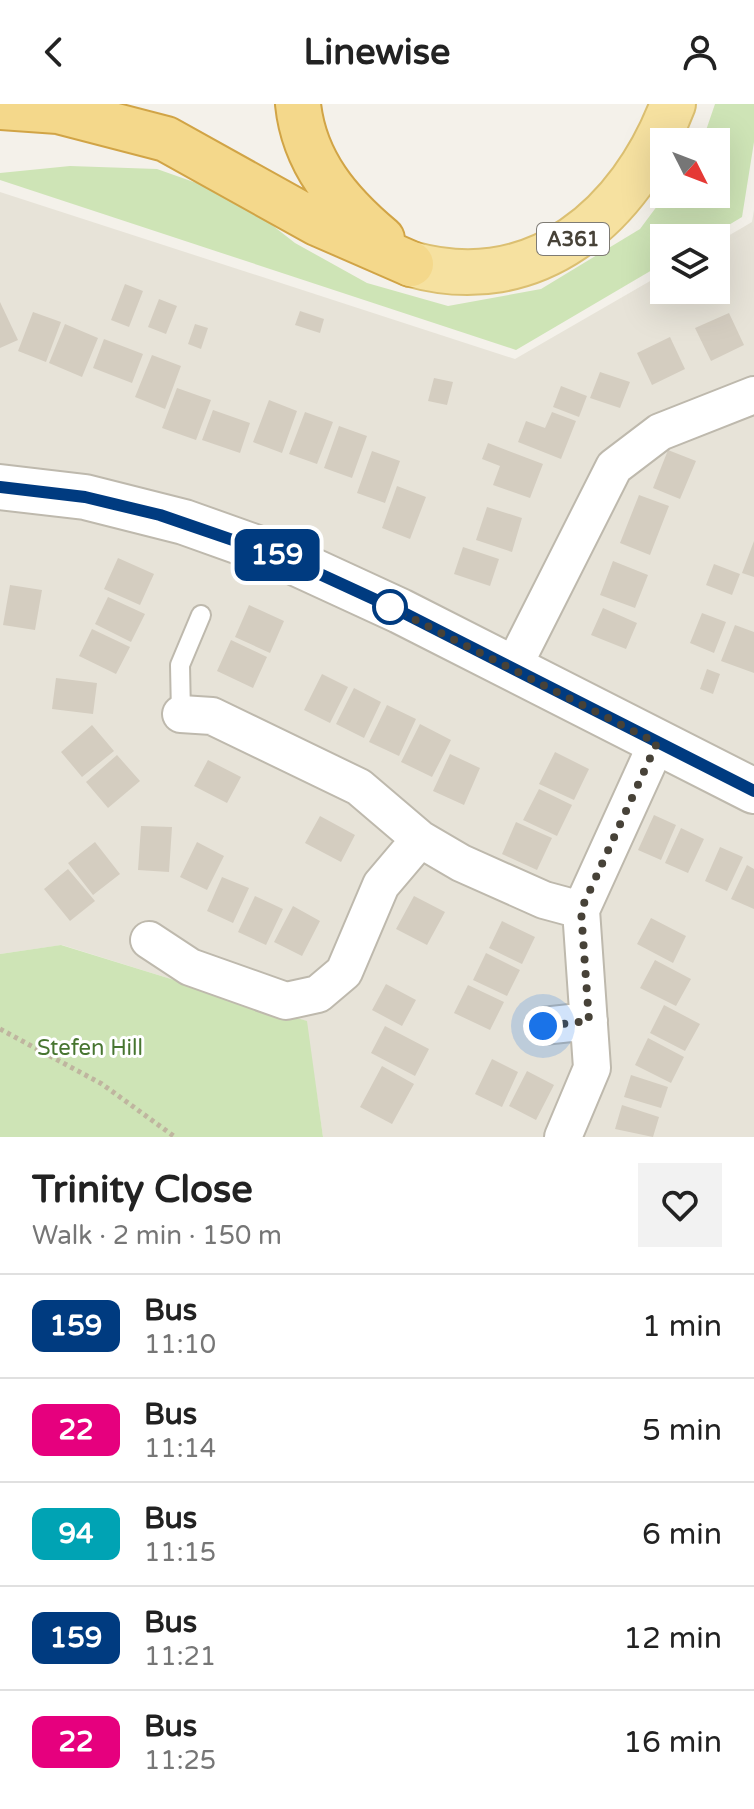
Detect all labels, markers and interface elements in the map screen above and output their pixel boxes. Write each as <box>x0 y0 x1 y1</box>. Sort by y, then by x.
icon: back <box>32 30 76 74</box>
icon: person <box>678 30 722 74</box>
text: Linewise <box>304 31 450 74</box>
north arrow <box>650 128 730 208</box>
map controls <box>650 128 730 304</box>
road number: A361 <box>537 223 609 255</box>
button: layers <box>650 224 730 304</box>
line badge: 159 <box>231 529 323 581</box>
text: 159 <box>251 538 303 572</box>
unlabelled marker <box>373 590 407 624</box>
your location <box>523 1006 563 1046</box>
park label: Stefen Hill <box>37 1035 143 1061</box>
button: heart <box>638 1163 722 1247</box>
text: Trinity Close <box>32 1167 253 1213</box>
text: Walk · 2 min · 150 m <box>32 1220 282 1251</box>
text: Bus <box>144 1292 197 1329</box>
text: 1 min <box>642 1308 722 1345</box>
text: 159 <box>50 1309 102 1343</box>
text: 11:10 <box>144 1329 216 1360</box>
text: Bus <box>144 1396 197 1433</box>
text: 5 min <box>642 1412 722 1449</box>
text: 22 <box>58 1413 94 1447</box>
text: 11:14 <box>144 1433 216 1464</box>
text: Bus <box>144 1500 197 1537</box>
text: 6 min <box>642 1516 722 1553</box>
text: 94 <box>58 1517 94 1551</box>
text: 11:15 <box>144 1537 216 1568</box>
text: Bus <box>144 1604 197 1641</box>
text: 12 min <box>623 1620 722 1657</box>
text: 159 <box>50 1621 102 1655</box>
text: 11:21 <box>144 1641 216 1672</box>
text: Bus <box>144 1708 197 1745</box>
text: 16 min <box>623 1724 722 1761</box>
text: 22 <box>58 1725 94 1759</box>
text: 11:25 <box>144 1745 216 1776</box>

